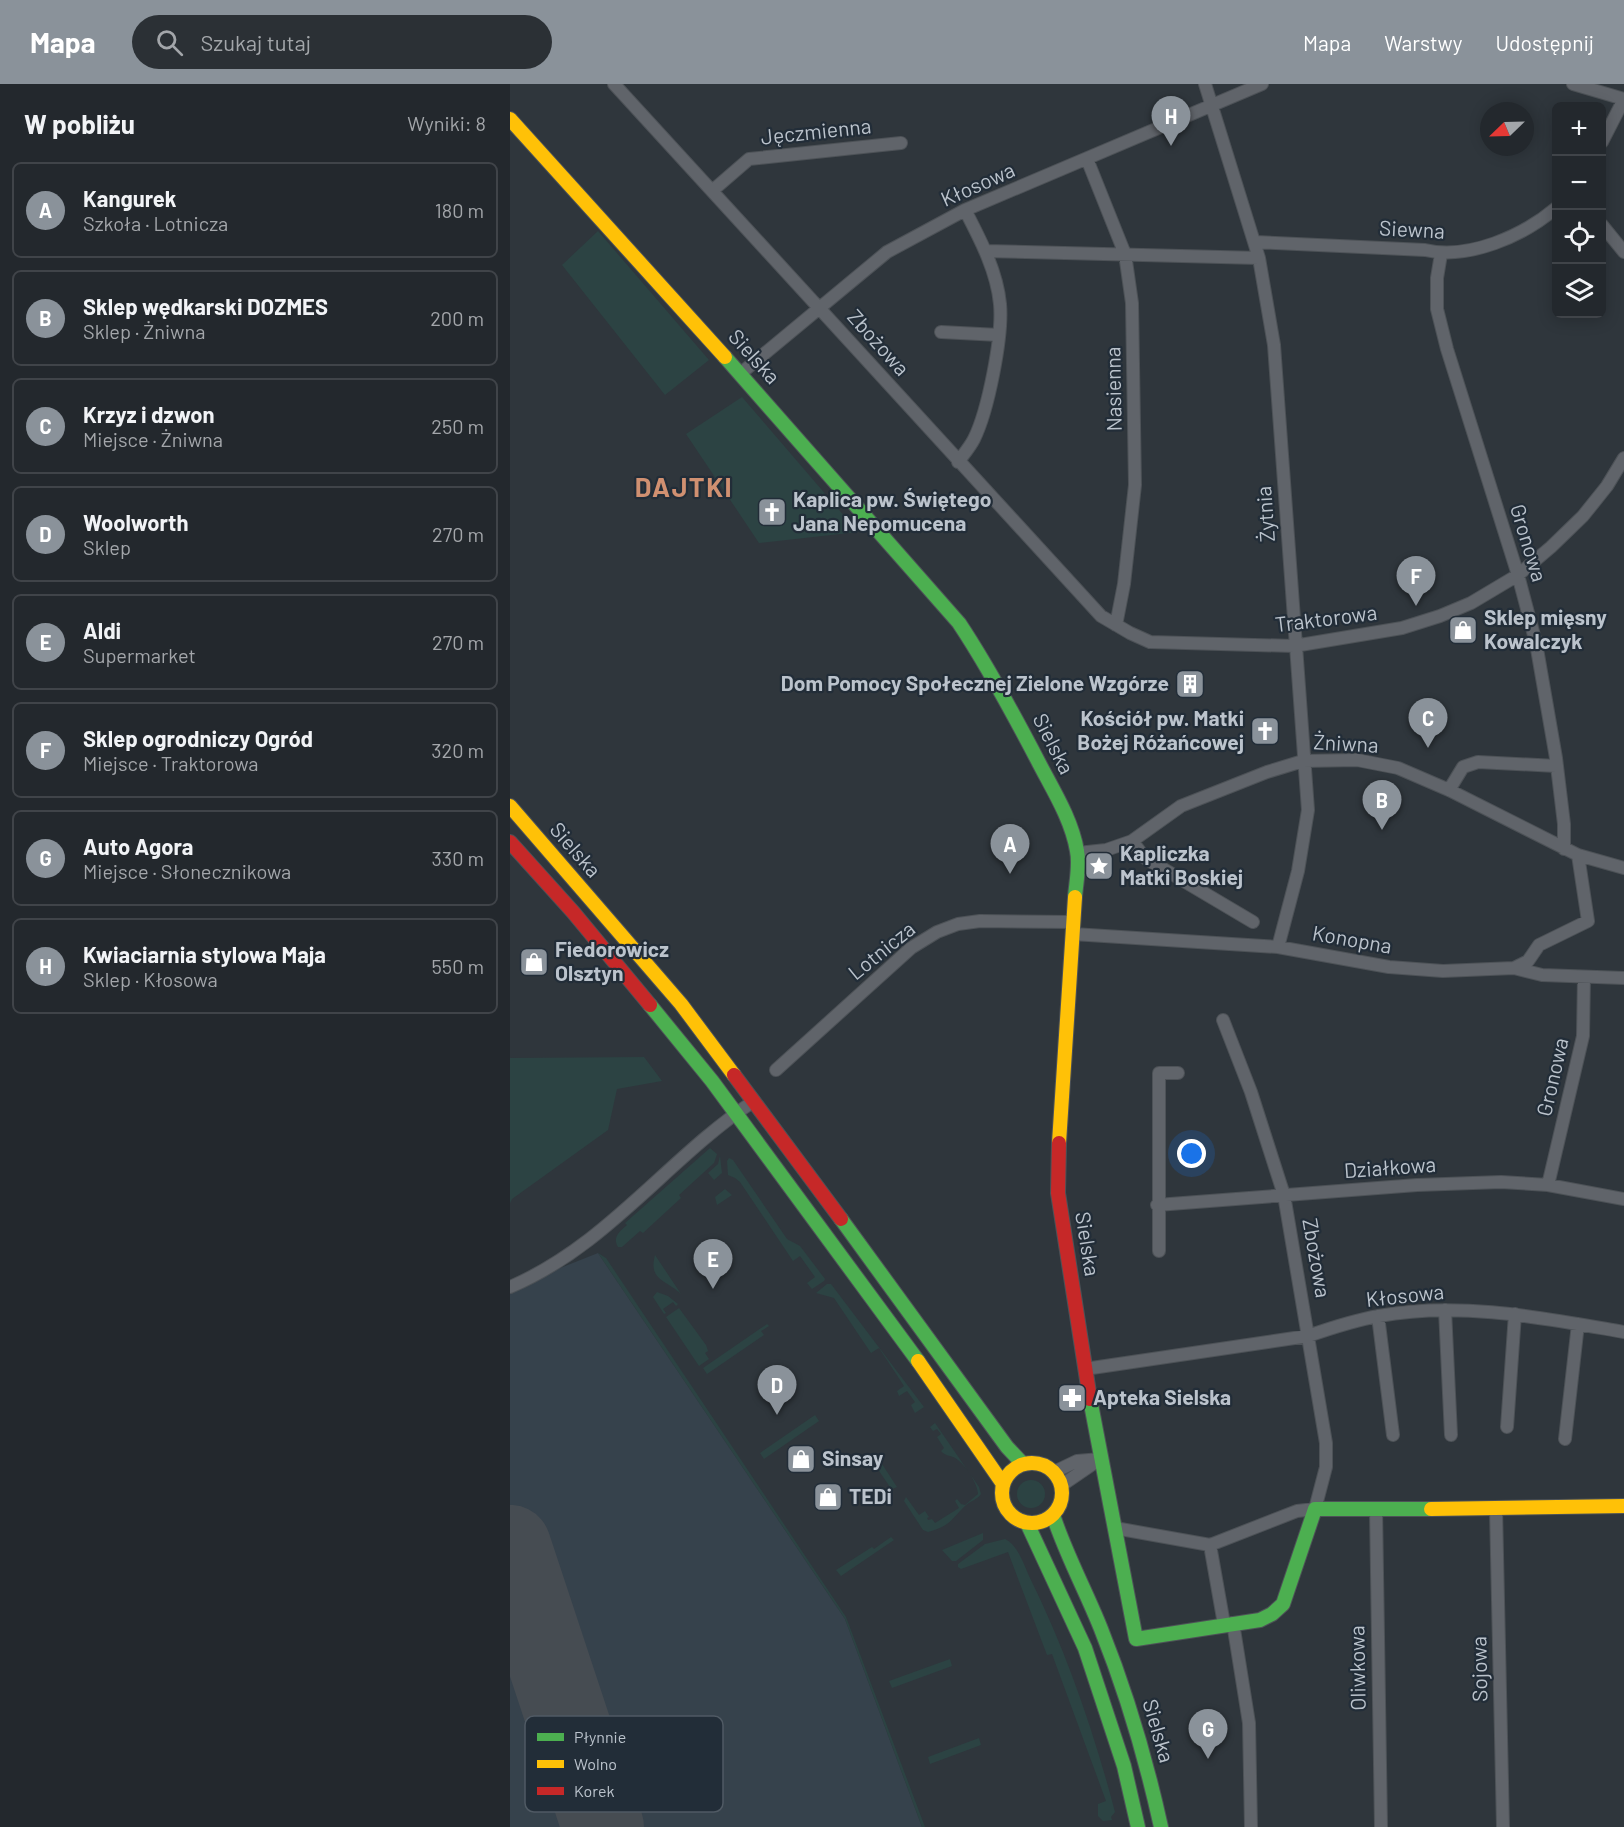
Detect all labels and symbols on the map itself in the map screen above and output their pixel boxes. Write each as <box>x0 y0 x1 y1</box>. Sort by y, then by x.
pin: H <box>1152 97 1190 146</box>
north arrow <box>1480 102 1534 156</box>
street label: Jęczmienna <box>759 112 872 149</box>
street label: Kłosowa <box>937 156 1018 211</box>
street label: Siewna <box>1379 214 1446 243</box>
street label: Zbożowa <box>843 304 915 380</box>
street label: Sielska <box>724 324 786 388</box>
street label: Nasienna <box>1099 346 1126 432</box>
district label: DAJTKI <box>635 470 733 502</box>
street label: Żytnia <box>1250 485 1279 543</box>
place label: Kaplica pw. Świętego Jana Nepomucena <box>793 486 991 535</box>
church icon: Kaplica pw. Świętego Jana Nepomucena <box>756 496 788 528</box>
street label: Gronowa <box>1506 501 1553 584</box>
pin: F <box>1396 556 1436 606</box>
street label: Traktorowa <box>1273 599 1378 636</box>
place label: Sklep mięsny Kowalczyk <box>1484 604 1607 653</box>
shop icon: Sklep mięsny Kowalczyk <box>1447 614 1479 646</box>
building icon: Dom Pomocy Społecznej Zielone Wzgórze <box>1174 668 1206 700</box>
place label: Dom Pomocy Społecznej Zielone Wzgórze <box>781 670 1169 695</box>
pin: C <box>1408 698 1448 748</box>
place label: Kościół pw. Matki Bożej Różańcowej <box>1077 705 1244 754</box>
street label: Sielska <box>1028 709 1080 778</box>
church icon: Kościół pw. Matki Bożej Różańcowej <box>1249 715 1281 747</box>
street label: Żniwna <box>1313 728 1379 757</box>
pin: B <box>1362 780 1402 830</box>
street label: Sielska <box>545 816 607 882</box>
pin: A <box>990 824 1030 874</box>
place label: Kapliczka Matki Boskiej <box>1120 840 1243 889</box>
place icon: Kapliczka Matki Boskiej <box>1083 850 1115 882</box>
street label: Lotnicza <box>843 915 919 984</box>
street label: Konopna <box>1311 919 1394 958</box>
place label: Fiedorowicz Olsztyn <box>555 936 669 985</box>
shop icon: Fiedorowicz Olsztyn <box>518 946 550 978</box>
street label: Gronowa <box>1530 1035 1573 1118</box>
your location <box>1177 1139 1206 1168</box>
street label: Działkowa <box>1343 1151 1437 1182</box>
street label: Sielska <box>1071 1210 1106 1278</box>
street label: Zbożowa <box>1298 1216 1337 1299</box>
pin: E <box>694 1240 732 1289</box>
street label: Kłosowa <box>1365 1278 1445 1311</box>
pin: D <box>758 1366 796 1415</box>
pharmacy icon: Apteka Sielska <box>1056 1382 1088 1414</box>
place label: Apteka Sielska <box>1093 1384 1231 1409</box>
shop icon: Sinsay <box>785 1443 817 1475</box>
place label: Sinsay <box>822 1445 884 1470</box>
shop icon: TEDi <box>812 1481 844 1513</box>
place label: TEDi <box>849 1483 892 1508</box>
street label: Oliwkowa <box>1343 1625 1370 1711</box>
street label: Sojowa <box>1465 1636 1492 1702</box>
street label: Sielska <box>1138 1696 1180 1765</box>
pin: G <box>1188 1710 1228 1759</box>
legend <box>525 1716 723 1812</box>
text: Płynnie <box>574 1727 626 1746</box>
text: Wolno <box>574 1754 617 1773</box>
text: Korek <box>574 1781 615 1800</box>

